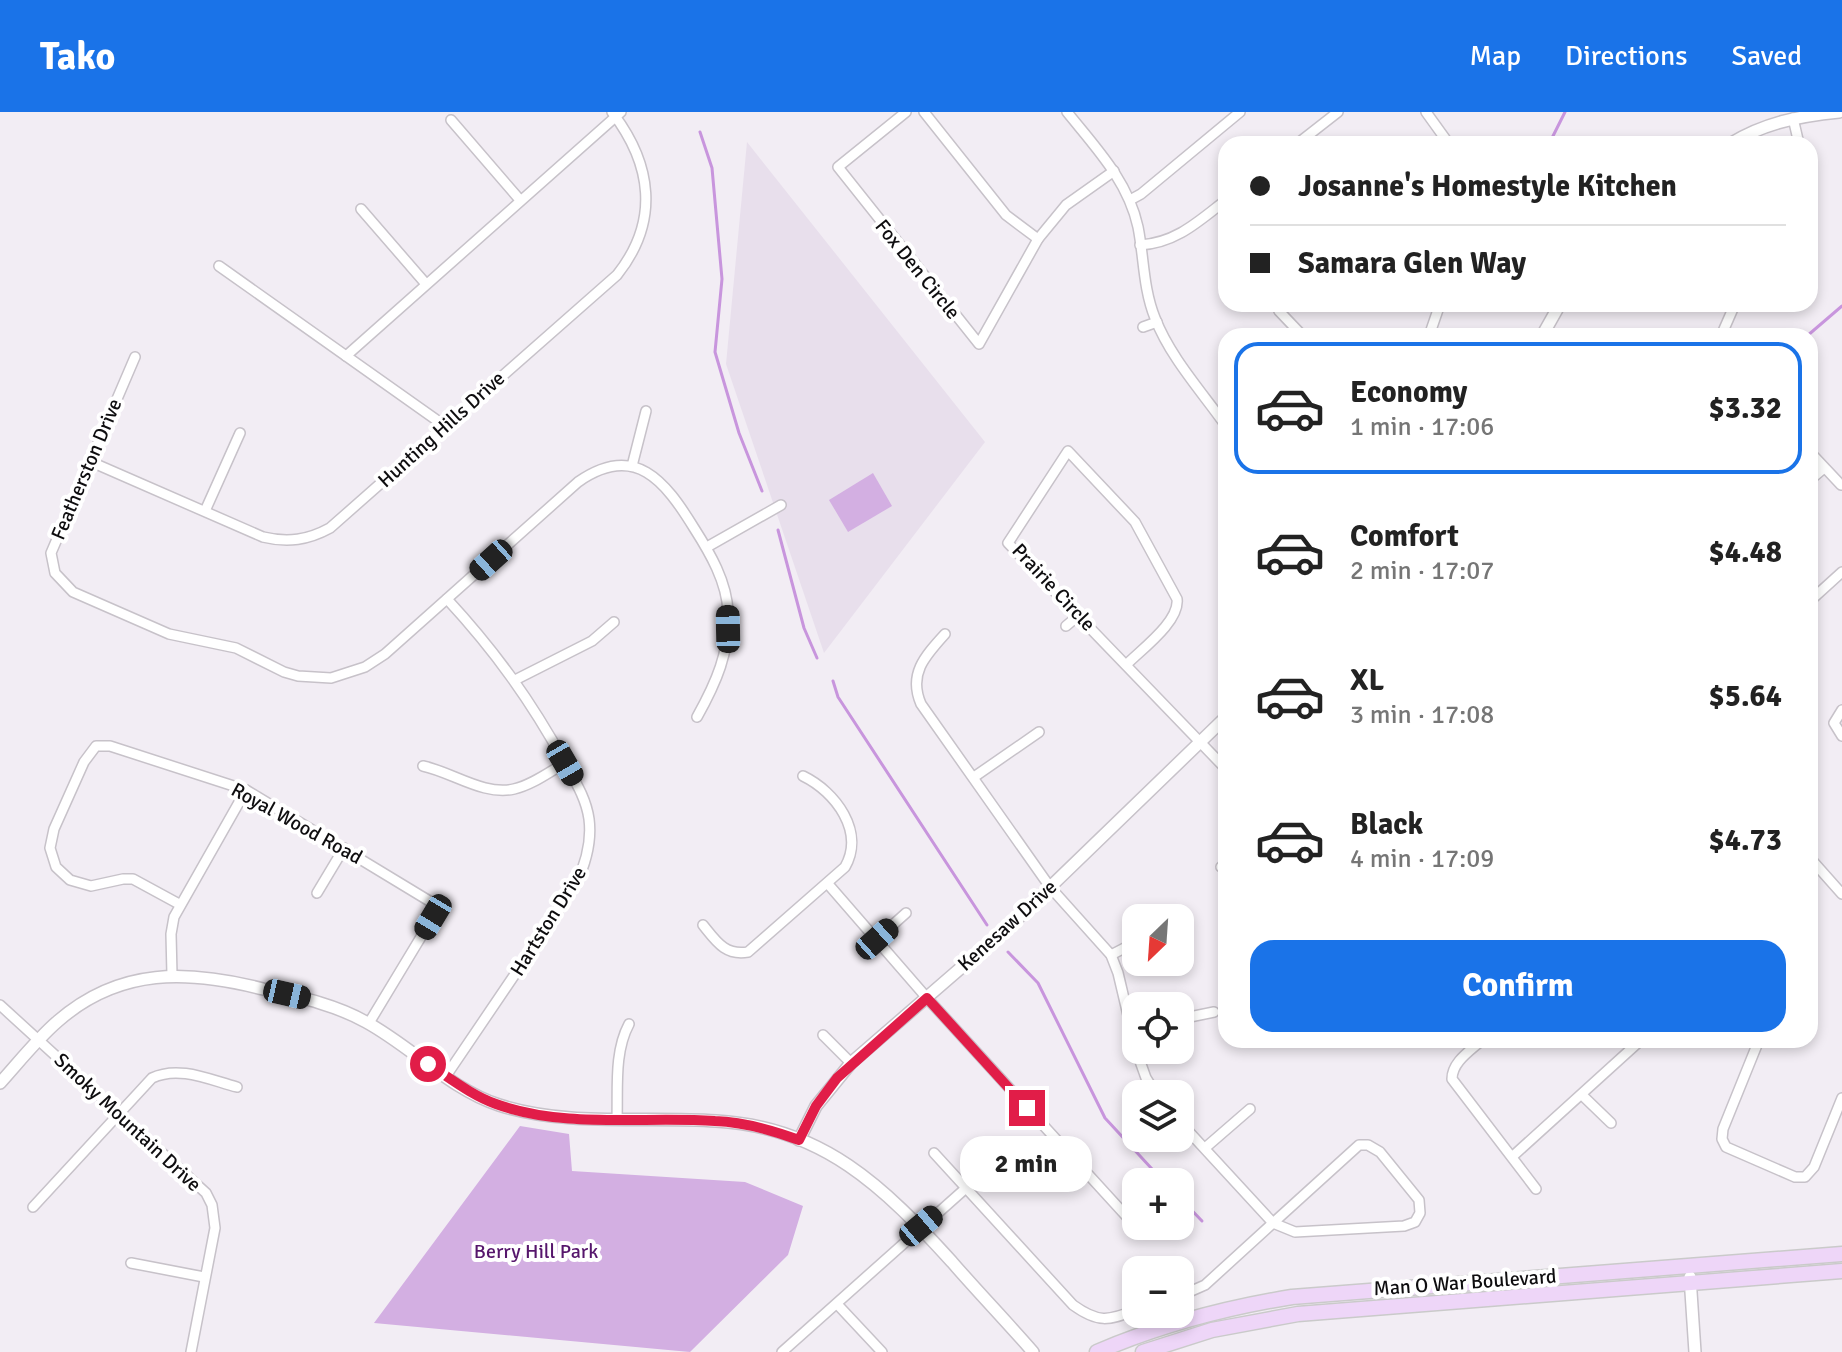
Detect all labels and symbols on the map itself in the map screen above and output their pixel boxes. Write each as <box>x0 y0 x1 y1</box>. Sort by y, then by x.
street label: Fox Den Circle <box>870 214 966 324</box>
street label: Hunting Hills Drive <box>373 366 510 493</box>
street label: Featherston Drive <box>45 395 127 544</box>
car <box>465 535 517 585</box>
street label: Prairie Circle <box>1007 538 1101 636</box>
car <box>716 605 740 653</box>
car <box>543 736 587 790</box>
street label: Royal Wood Road <box>227 777 367 870</box>
street label: Hartston Drive <box>505 862 592 981</box>
street label: Kenesaw Drive <box>953 874 1062 976</box>
car <box>410 890 456 944</box>
north arrow <box>1122 904 1194 976</box>
car <box>851 914 903 964</box>
car <box>261 977 313 1011</box>
route start <box>410 1046 446 1082</box>
street label: Smoky Mountain Drive <box>49 1048 206 1197</box>
route end <box>1009 1090 1045 1126</box>
callout: 2 min <box>961 1136 1093 1192</box>
car <box>895 1201 947 1251</box>
park label: Berry Hill Park <box>474 1239 598 1264</box>
street label: Man O War Boulevard <box>1373 1264 1557 1301</box>

